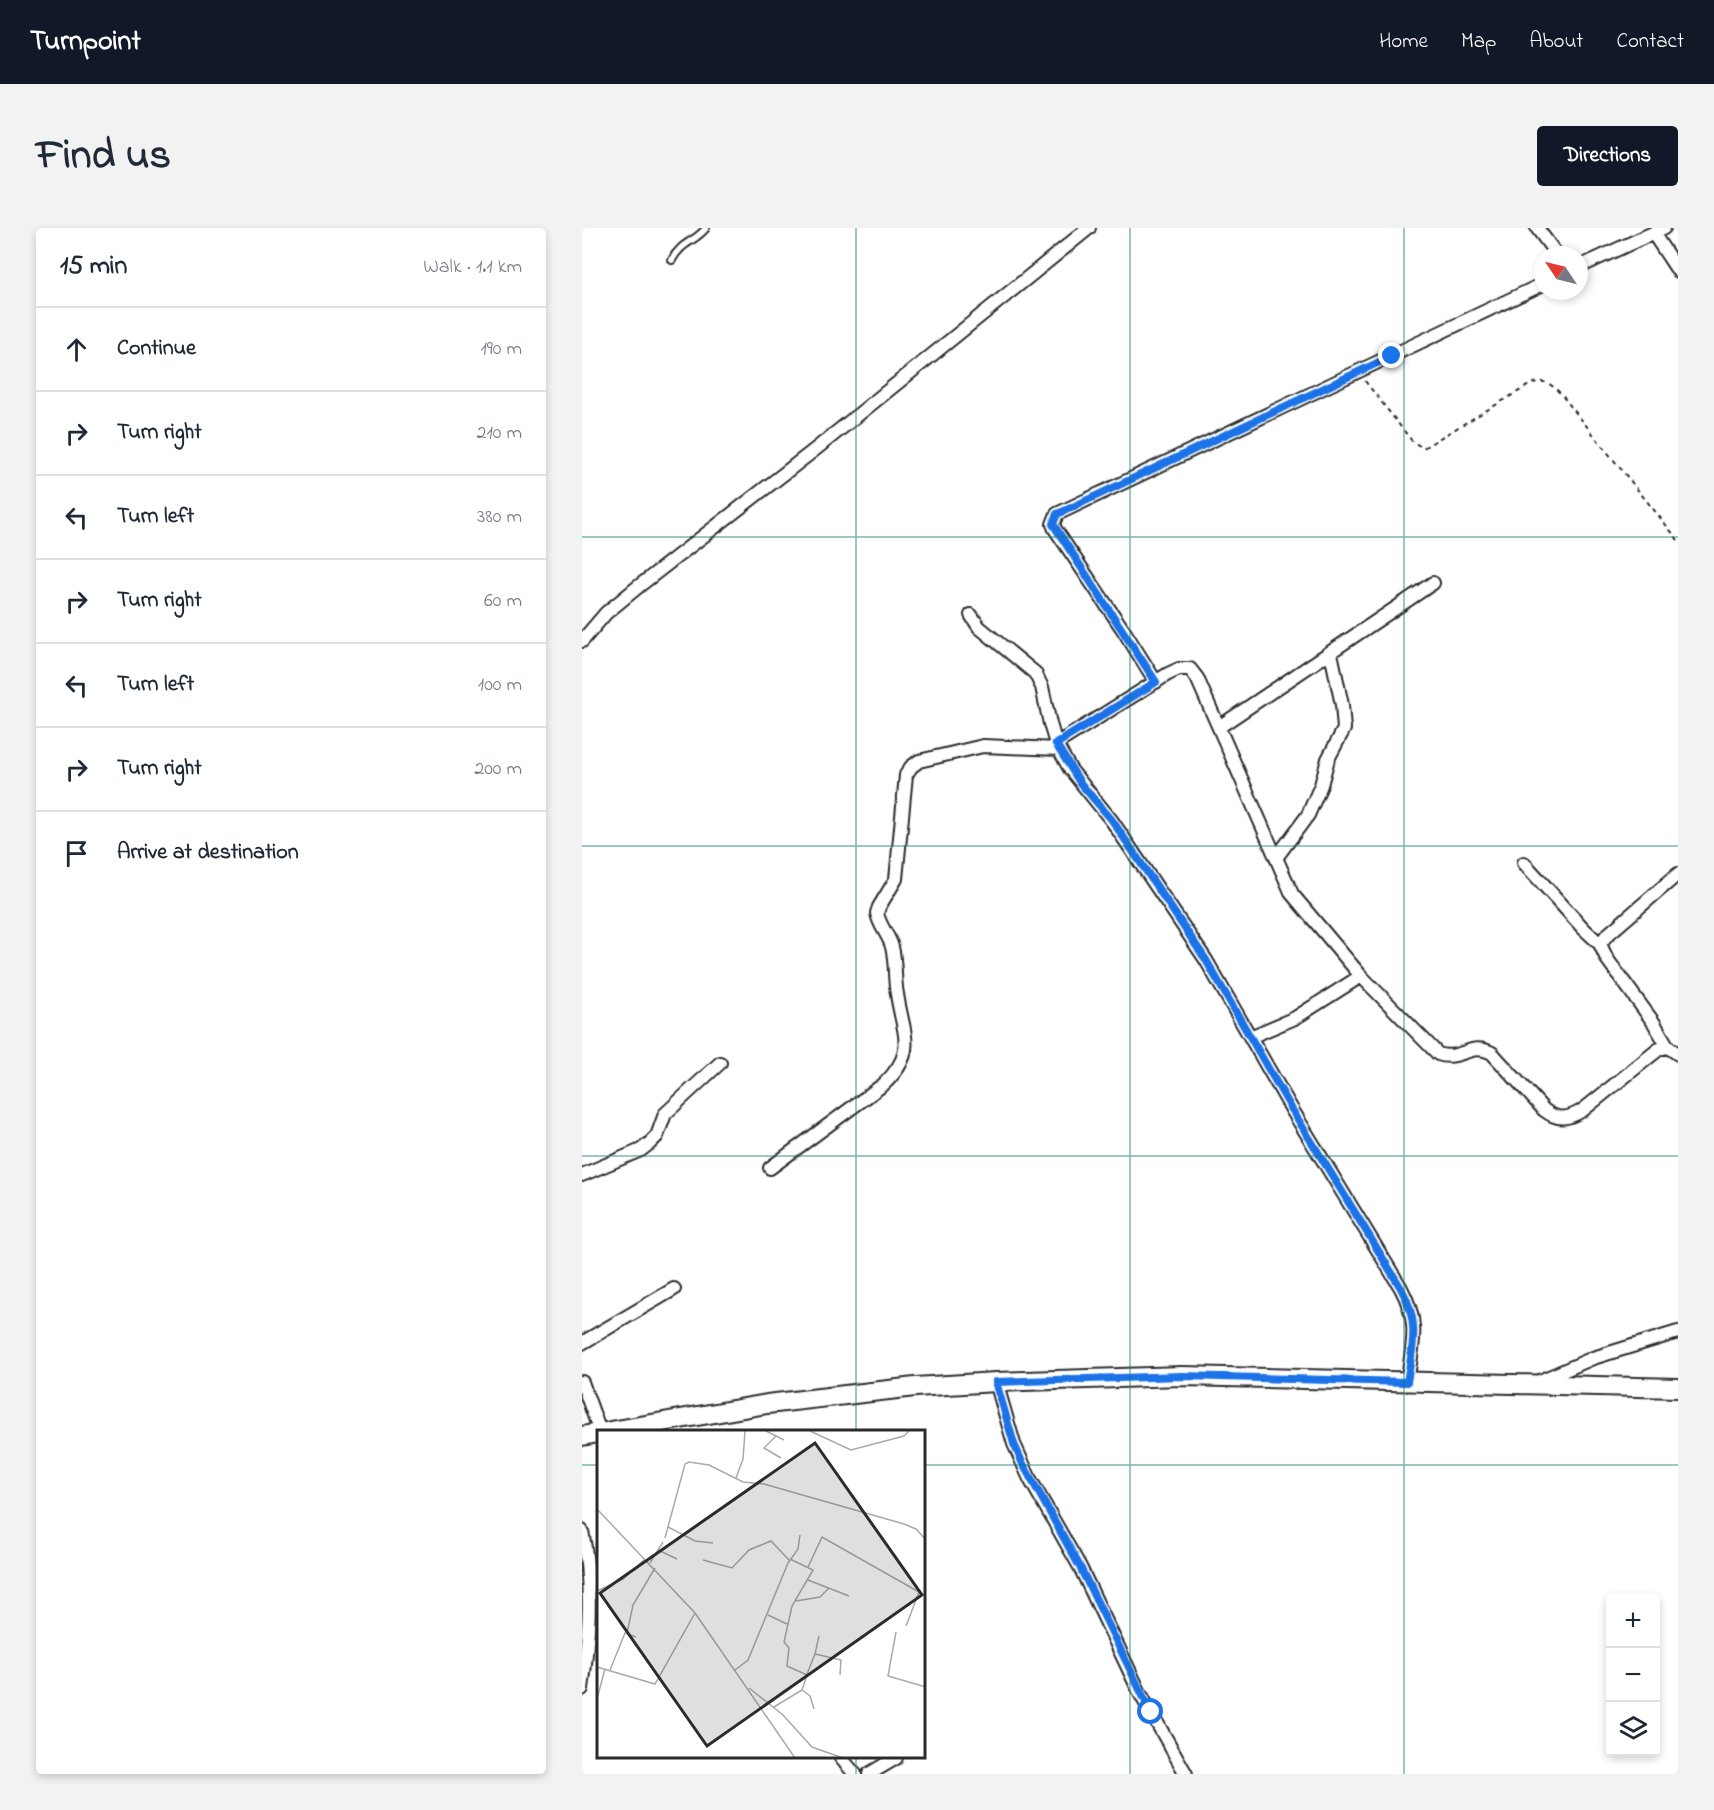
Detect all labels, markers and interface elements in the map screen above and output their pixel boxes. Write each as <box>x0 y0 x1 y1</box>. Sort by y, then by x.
text: Turnpoint <box>30 22 141 63</box>
text: Home <box>1379 27 1428 57</box>
text: Map <box>1461 27 1496 57</box>
text: About <box>1529 27 1583 57</box>
text: Contact <box>1616 27 1684 57</box>
text: Find us <box>36 126 171 187</box>
button: Directions <box>1537 126 1678 186</box>
north arrow <box>1534 246 1588 300</box>
text: 15 min <box>60 248 127 286</box>
text: Walk · 1.1 km <box>423 253 522 282</box>
icon: ahead <box>60 333 93 366</box>
text: Continue <box>117 333 196 365</box>
text: 190 m <box>480 335 522 364</box>
route end <box>1378 342 1404 368</box>
icon: right <box>60 417 93 450</box>
text: Turn right <box>117 417 202 449</box>
text: 210 m <box>477 419 522 448</box>
icon: left <box>60 501 93 534</box>
text: Turn left <box>117 501 194 533</box>
text: 380 m <box>477 503 522 532</box>
icon: right <box>60 585 93 618</box>
text: Turn right <box>117 585 202 617</box>
text: 60 m <box>484 587 522 616</box>
icon: left <box>60 669 93 702</box>
text: Turn left <box>117 669 194 701</box>
text: 100 m <box>478 671 522 700</box>
icon: right <box>60 753 93 786</box>
text: Turn right <box>117 753 202 785</box>
text: 200 m <box>474 755 522 784</box>
icon: arrive <box>60 837 93 870</box>
text: Arrive at destination <box>117 837 299 869</box>
inset map <box>597 1430 926 1759</box>
map controls <box>1606 1594 1660 1756</box>
button: + <box>1606 1594 1660 1648</box>
button: − <box>1606 1648 1660 1702</box>
route start <box>1137 1698 1163 1724</box>
button: layers <box>1606 1702 1660 1756</box>

